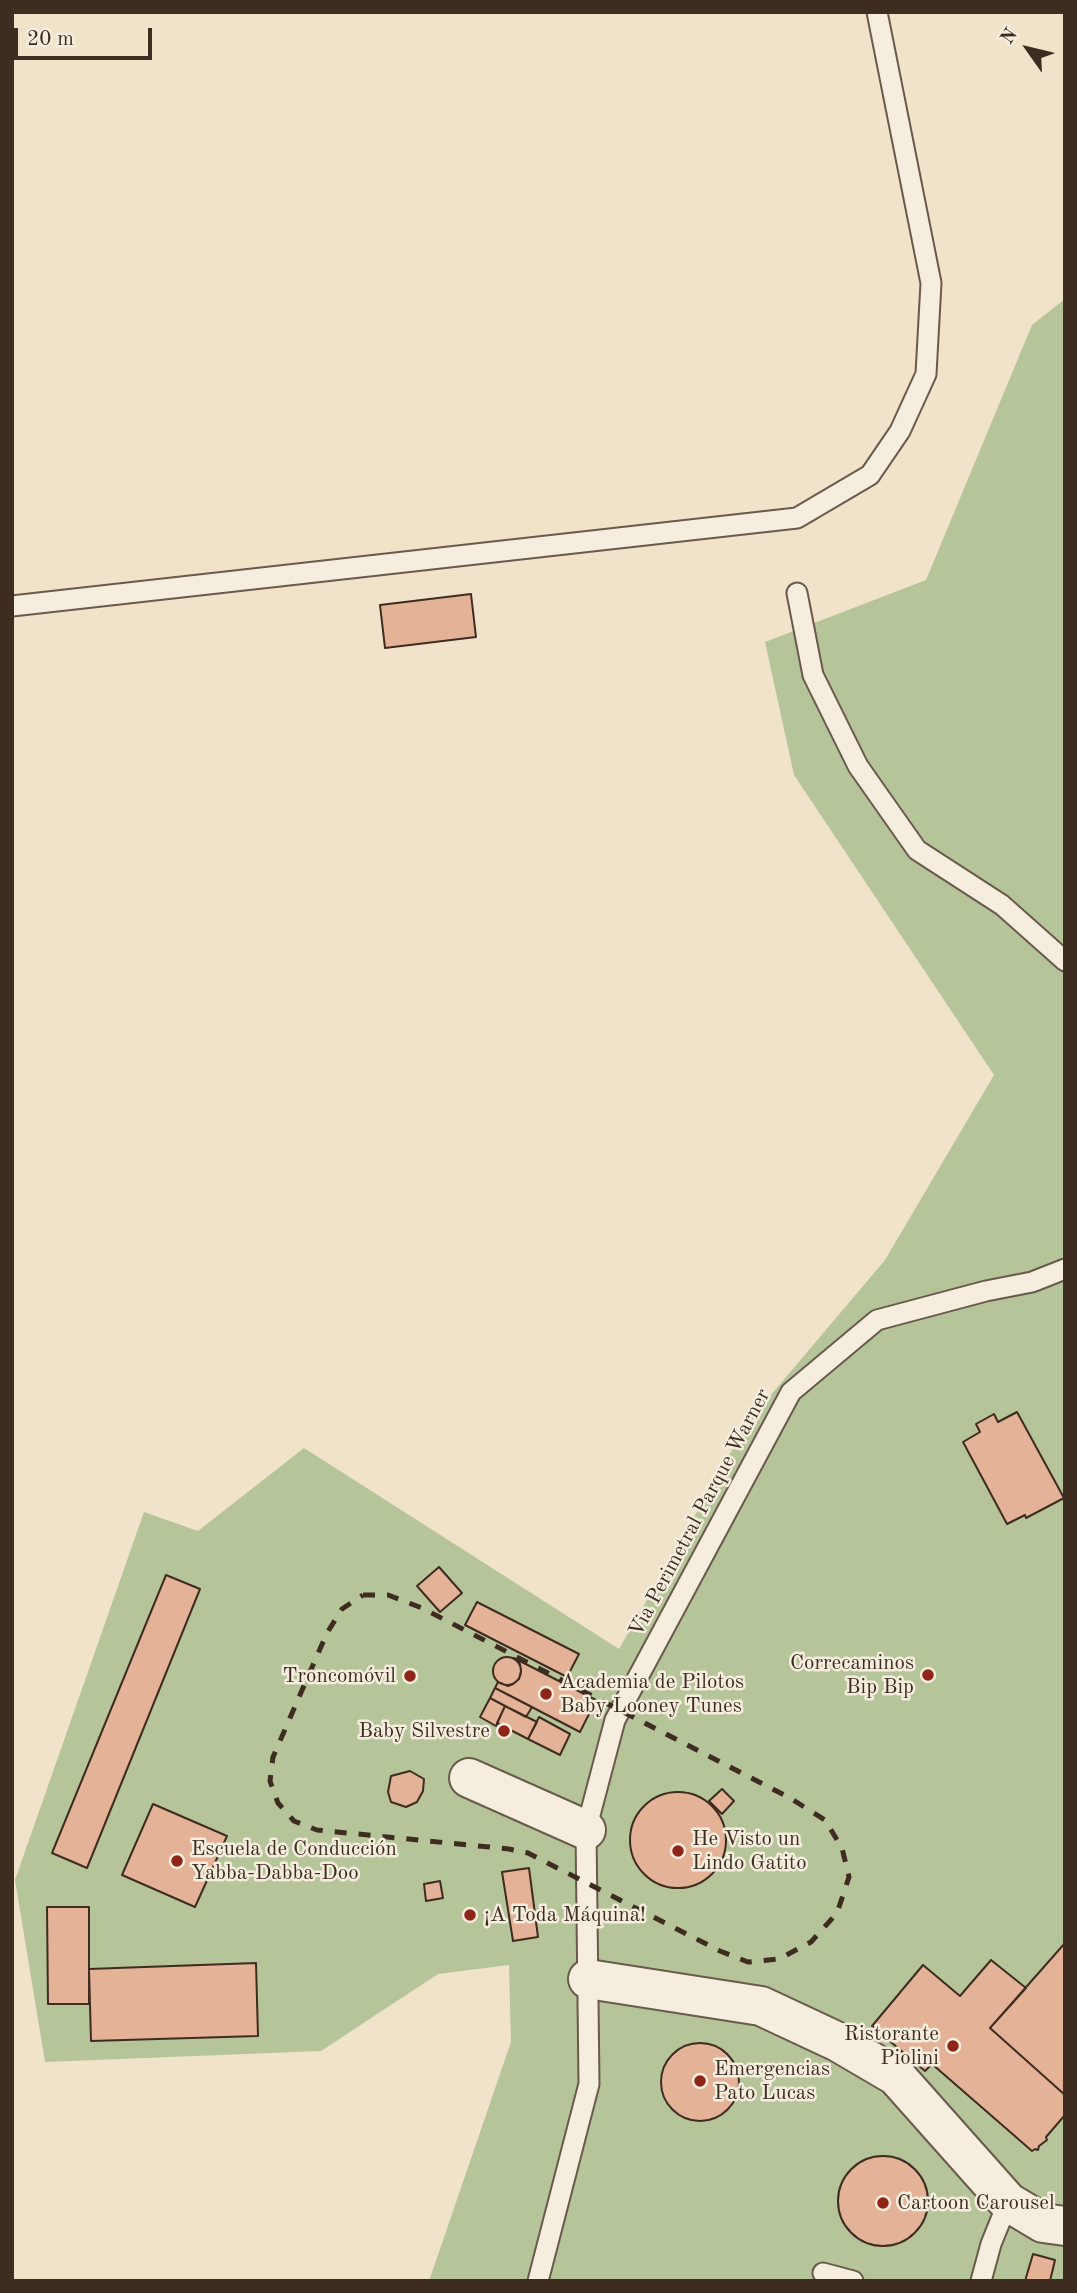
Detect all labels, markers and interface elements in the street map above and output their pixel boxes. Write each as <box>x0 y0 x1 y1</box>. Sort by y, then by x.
scale bar <box>18 14 156 58</box>
north arrow <box>993 14 1063 84</box>
text: N <box>998 26 1022 48</box>
text: 20 m <box>27 29 74 50</box>
street label: Via Perimetral Parque Warner <box>624 1385 776 1641</box>
place label: Correcaminos Bip Bip <box>790 1650 914 1700</box>
place label: Troncomóvil <box>282 1663 396 1689</box>
marker: Correcaminos Bip Bip <box>920 1667 936 1683</box>
marker: Troncomóvil <box>402 1668 418 1684</box>
place label: Academia de Pilotos Baby Looney Tunes <box>560 1669 744 1719</box>
marker: Academia de Pilotos Baby Looney Tunes <box>538 1686 554 1702</box>
place label: Baby Silvestre <box>358 1718 490 1744</box>
marker: Baby Silvestre <box>496 1723 512 1739</box>
place label: He Visto un Lindo Gatito <box>692 1826 807 1876</box>
place label: Escuela de Conducción Yabba-Dabba-Doo <box>191 1836 397 1886</box>
marker: He Visto un Lindo Gatito <box>670 1843 686 1859</box>
marker: Escuela de Conducción Yabba-Dabba-Doo <box>169 1853 185 1869</box>
place label: ¡A Toda Máquina! <box>484 1902 646 1928</box>
marker: ¡A Toda Máquina! <box>462 1907 478 1923</box>
place label: Ristorante Piolini <box>844 2021 939 2071</box>
marker: Ristorante Piolini <box>945 2038 961 2054</box>
place label: Emergencias Pato Lucas <box>714 2056 830 2106</box>
marker: Emergencias Pato Lucas <box>692 2073 708 2089</box>
place label: Cartoon Carousel <box>897 2190 1055 2216</box>
marker: Cartoon Carousel <box>875 2195 891 2211</box>

